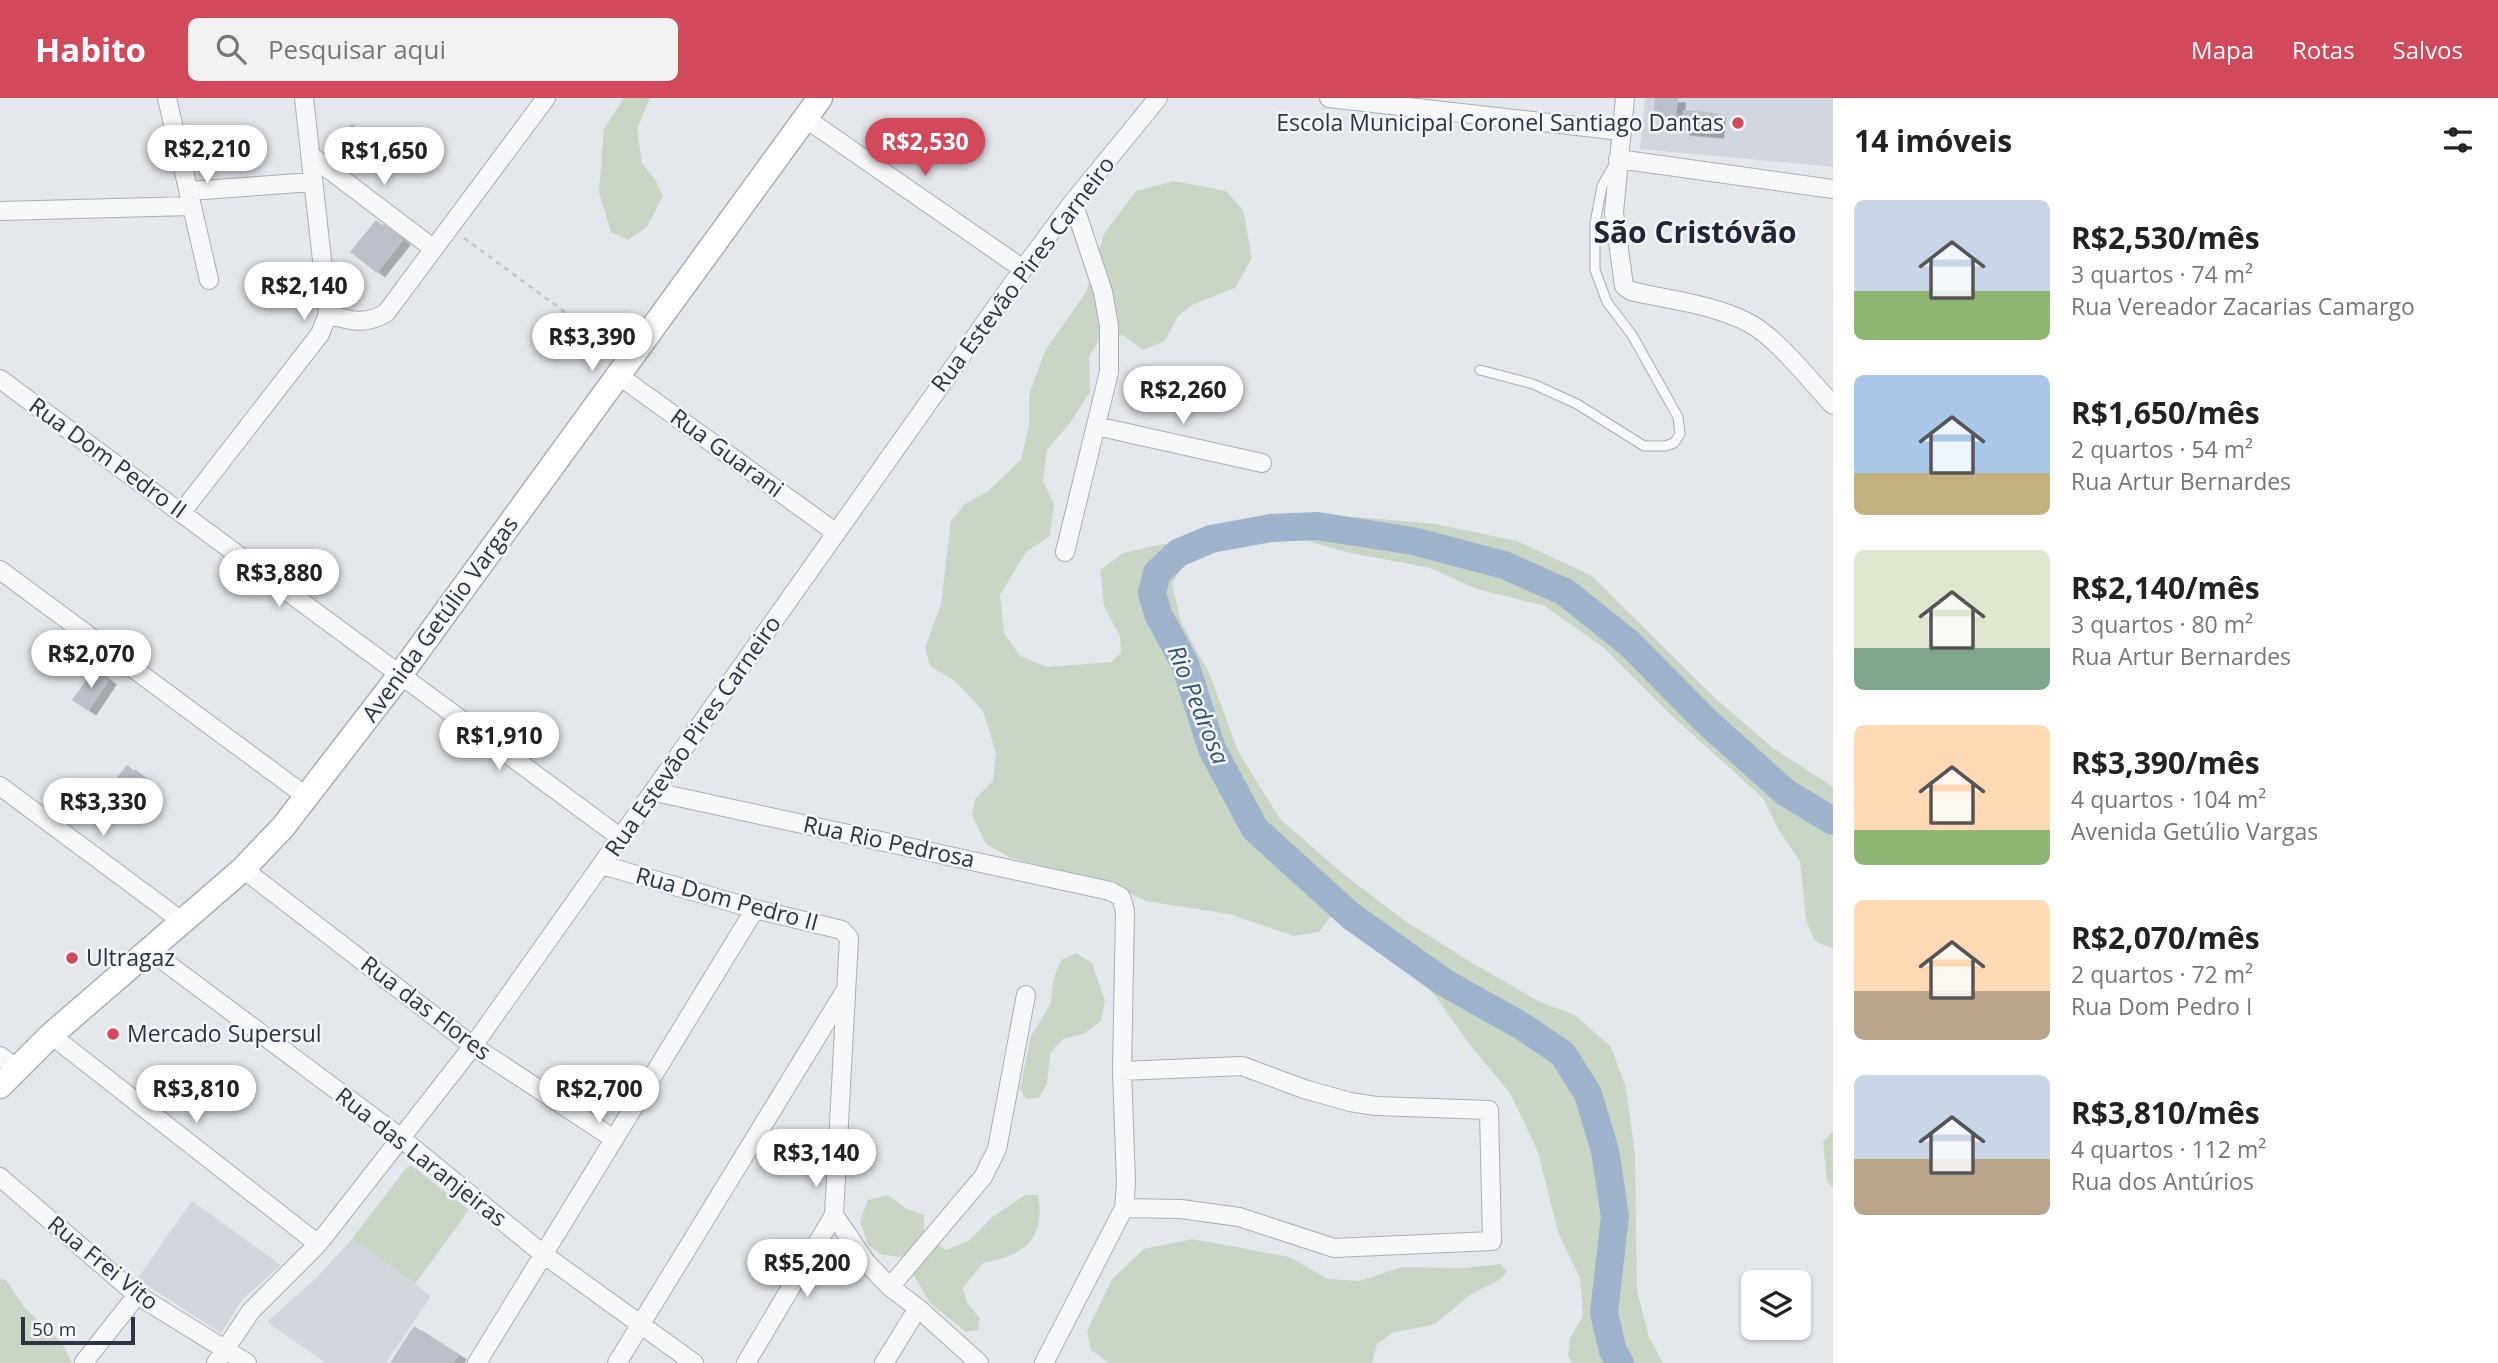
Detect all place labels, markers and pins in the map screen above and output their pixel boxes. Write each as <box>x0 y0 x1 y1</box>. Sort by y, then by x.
place label: Escola Municipal Coronel Santiago Dantas <box>1276 106 1724 138</box>
marker: Escola Municipal Coronel Santiago Dantas <box>1730 115 1746 131</box>
pin: R$2,530 <box>860 118 990 178</box>
pin: R$2,210 <box>142 126 272 185</box>
pin: R$1,650 <box>319 127 449 187</box>
pin: R$2,140 <box>239 262 369 322</box>
pin: R$3,390 <box>527 314 657 373</box>
pin: R$2,260 <box>1118 366 1248 426</box>
pin: R$3,880 <box>214 550 344 609</box>
pin: R$2,070 <box>26 630 156 690</box>
pin: R$1,910 <box>434 712 564 772</box>
pin: R$3,330 <box>38 778 168 838</box>
place label: Ultragaz <box>86 941 175 973</box>
marker: Ultragaz <box>64 950 80 966</box>
place label: Mercado Supersul <box>127 1017 322 1049</box>
marker: Mercado Supersul <box>105 1026 121 1042</box>
pin: R$3,810 <box>131 1066 261 1125</box>
pin: R$2,700 <box>534 1066 664 1125</box>
pin: R$3,140 <box>751 1130 881 1189</box>
pin: R$5,200 <box>742 1240 872 1299</box>

